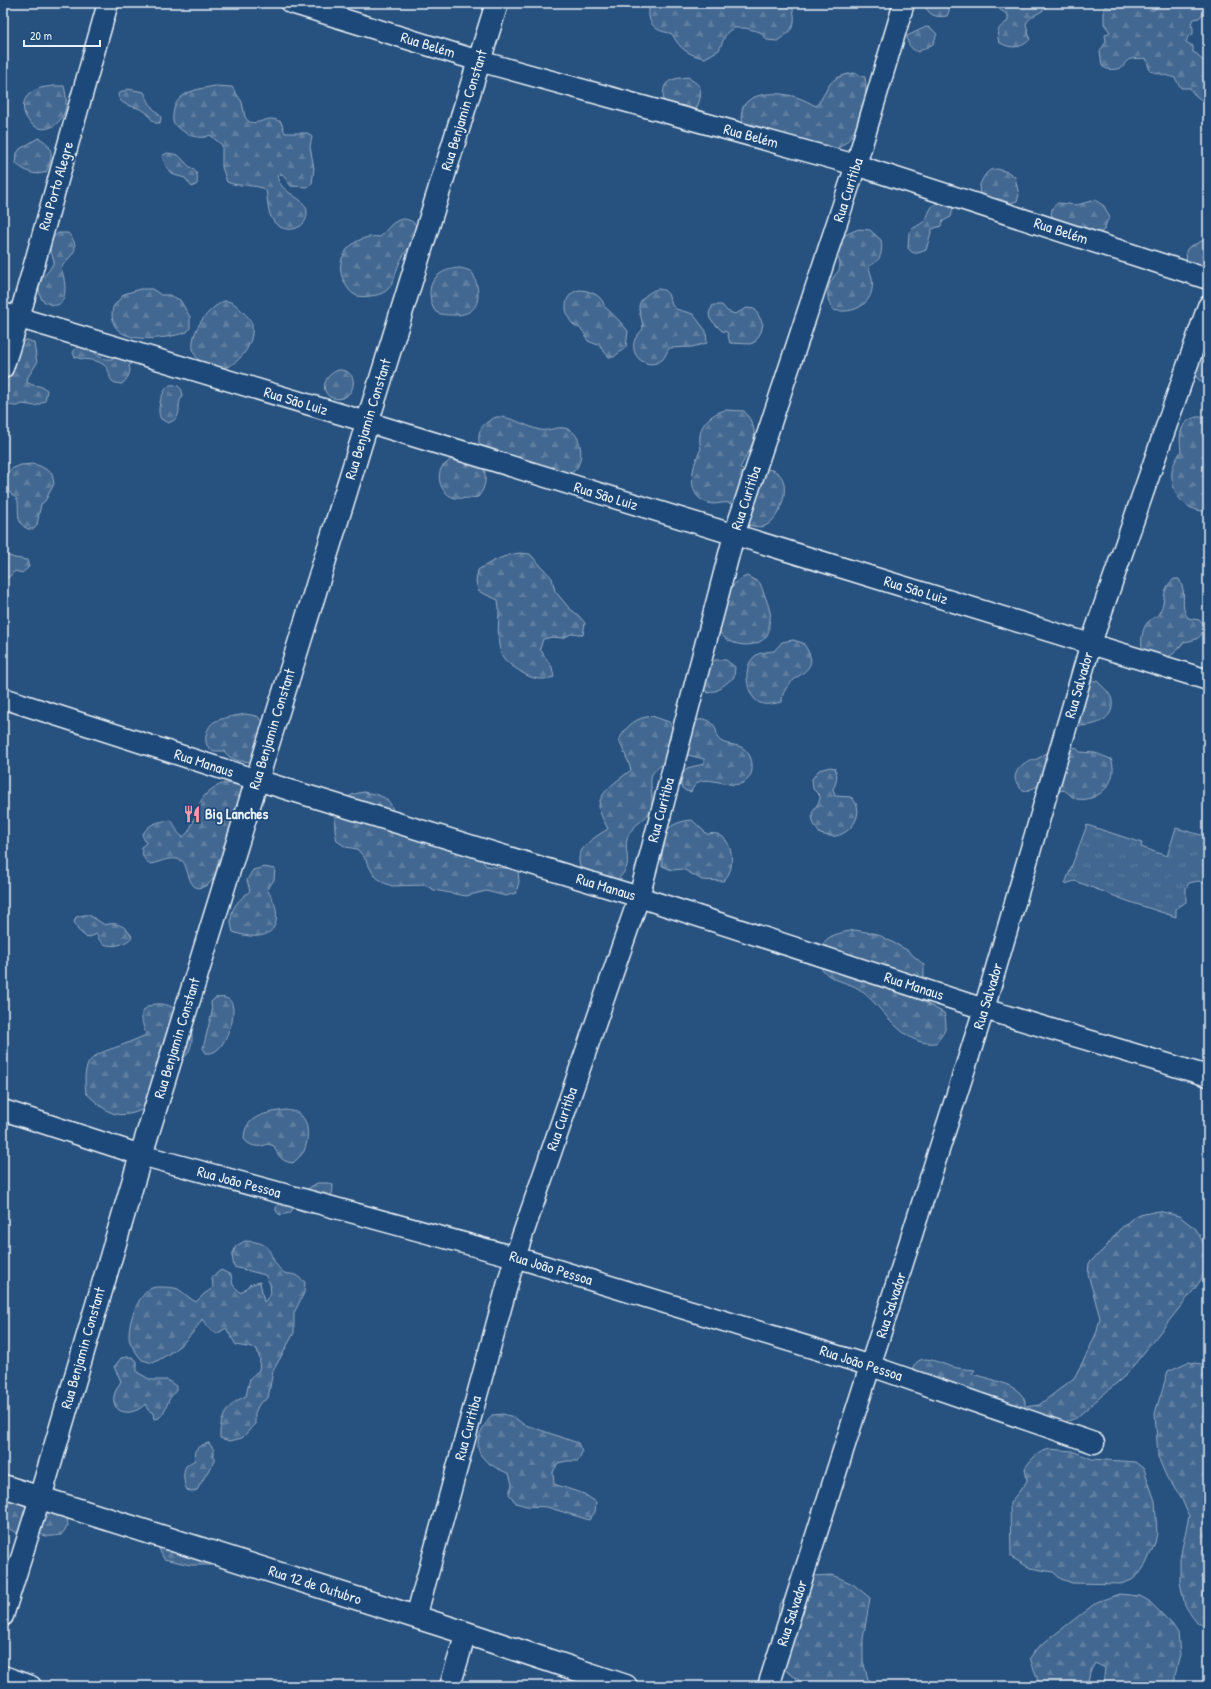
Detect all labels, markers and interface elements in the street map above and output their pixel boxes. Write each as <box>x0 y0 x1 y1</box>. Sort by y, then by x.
scale bar <box>24 22 100 48</box>
street label: Rua Belém <box>398 26 458 63</box>
text: 20 m <box>30 27 52 44</box>
street label: Rua Benjamin Constant <box>435 46 492 173</box>
street label: Rua Belém <box>721 118 781 153</box>
street label: Rua Porto Alegre <box>33 139 78 233</box>
street label: Rua Curitiba <box>827 155 868 225</box>
street label: Rua Belém <box>1031 212 1091 249</box>
street label: Rua Benjamin Constant <box>339 355 396 482</box>
street label: Rua São Luiz <box>262 381 331 420</box>
street label: Rua Curitiba <box>725 463 766 533</box>
street label: Rua São Luiz <box>572 476 641 515</box>
street label: Rua São Luiz <box>882 570 951 609</box>
street label: Rua Salvador <box>1059 649 1098 721</box>
street label: Rua Benjamin Constant <box>243 665 300 792</box>
street label: Rua Manaus <box>172 743 237 782</box>
street label: Rua Curitiba <box>642 775 679 845</box>
place label: Big Lanches <box>205 803 268 825</box>
restaurant icon: Big Lanches <box>182 804 202 824</box>
street label: Rua Manaus <box>574 868 639 906</box>
street label: Rua Salvador <box>967 960 1008 1032</box>
street label: Rua Manaus <box>882 966 947 1005</box>
street label: Rua Benjamin Constant <box>148 974 205 1101</box>
street label: Rua Curitiba <box>541 1084 582 1153</box>
street label: Rua João Pessoa <box>195 1160 283 1203</box>
street label: Rua João Pessoa <box>507 1245 595 1290</box>
street label: Rua Salvador <box>870 1269 911 1341</box>
street label: Rua Benjamin Constant <box>55 1284 110 1411</box>
street label: Rua João Pessoa <box>817 1339 905 1386</box>
street label: Rua Curitiba <box>449 1393 486 1463</box>
street label: Rua 12 de Outubro <box>266 1560 364 1609</box>
street label: Rua Salvador <box>771 1577 812 1649</box>

